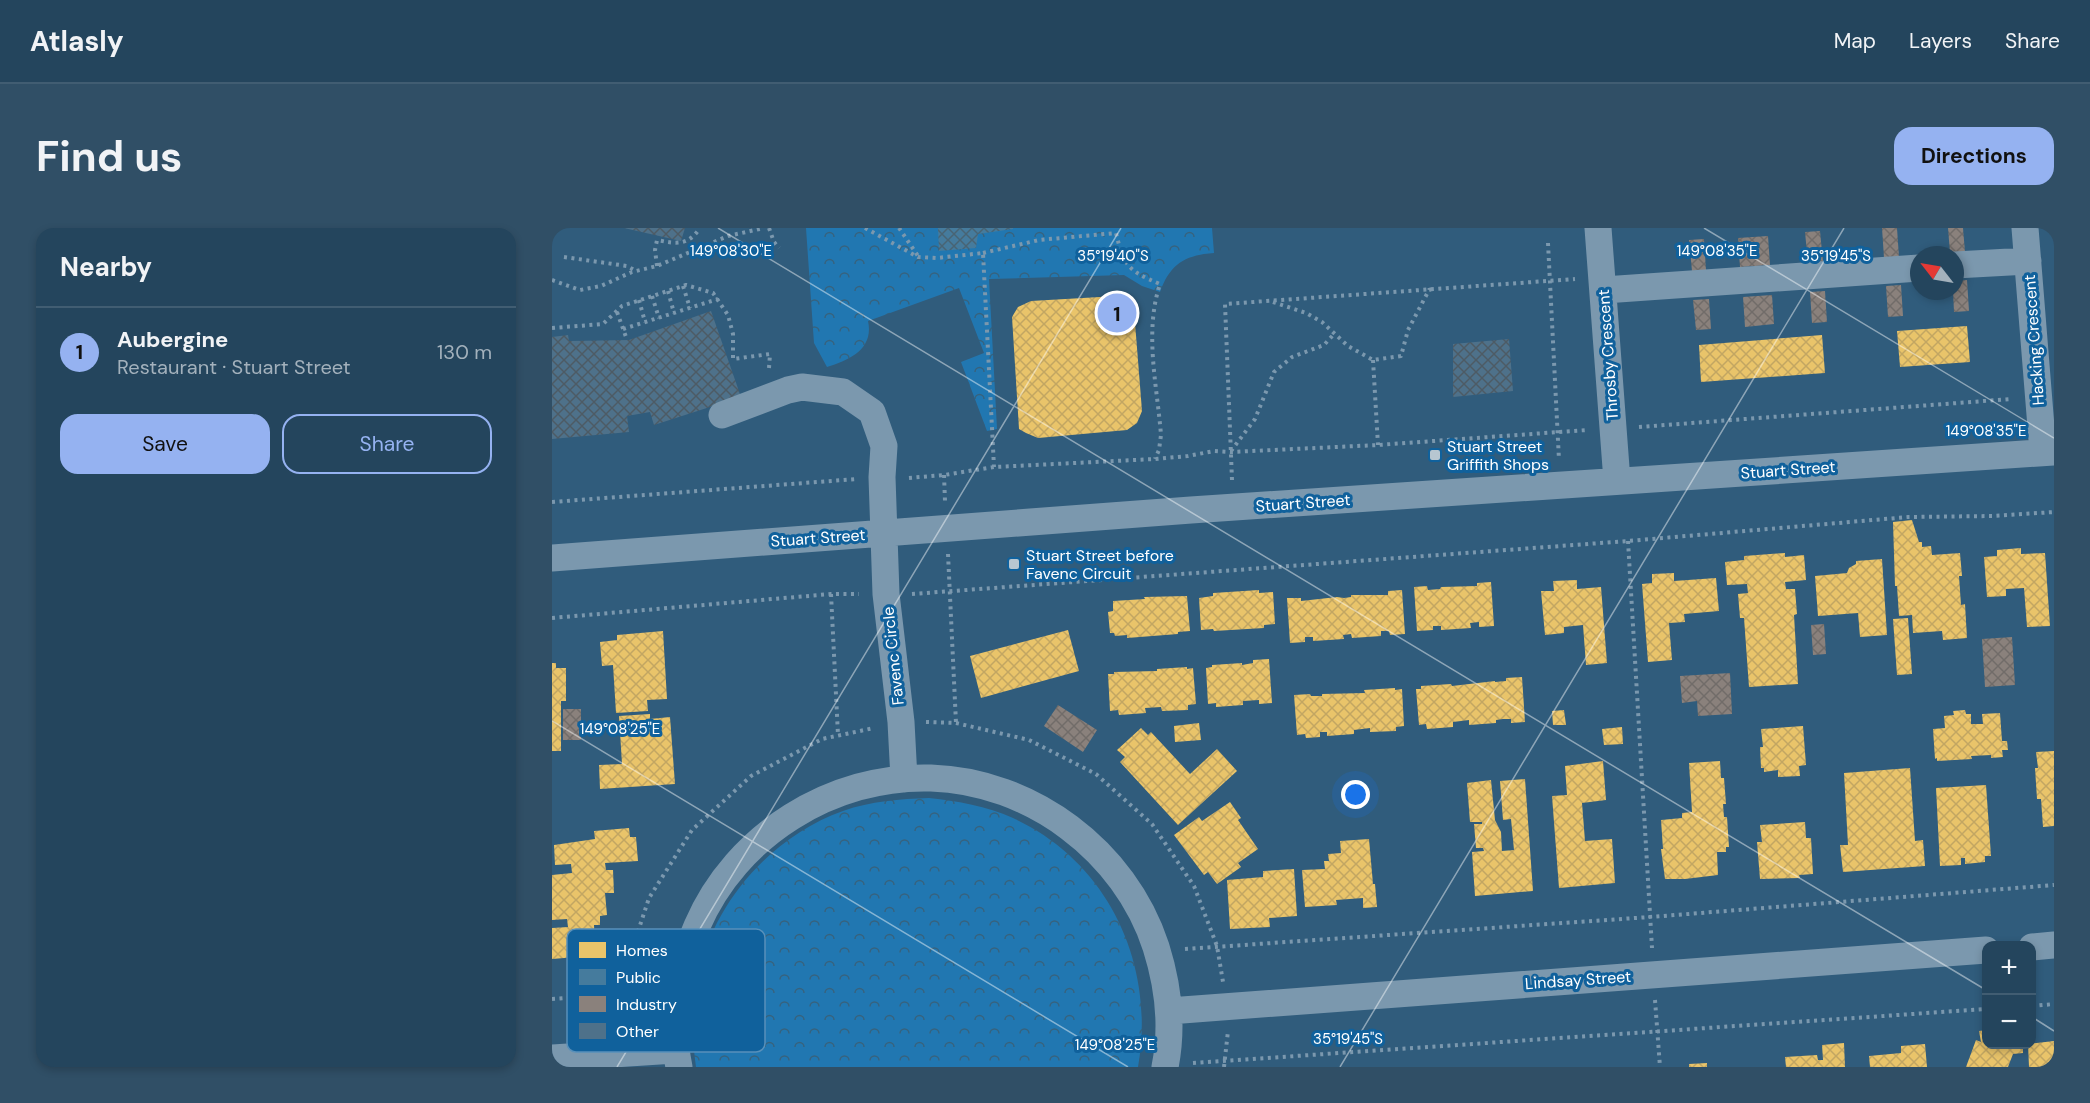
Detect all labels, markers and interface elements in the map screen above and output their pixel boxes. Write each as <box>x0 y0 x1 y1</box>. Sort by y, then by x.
text: Atlasly <box>30 23 124 60</box>
text: Map <box>1834 27 1876 55</box>
text: Layers <box>1909 27 1972 55</box>
text: Share <box>2005 27 2060 55</box>
button: Directions <box>1894 127 2054 185</box>
text: Find us <box>36 129 182 184</box>
text: 149°08'30"E <box>690 241 772 261</box>
text: 149°08'35"E <box>1677 241 1757 261</box>
text: 35°19'40"S <box>1077 246 1149 266</box>
text: 35°19'45"S <box>1801 246 1871 266</box>
north arrow <box>1910 246 1964 300</box>
text: Nearby <box>60 250 152 284</box>
street label: Hacking Crescent <box>2019 274 2049 406</box>
street label: Throsby Crescent <box>1593 289 1623 421</box>
pin: 1 <box>1098 290 1136 335</box>
text: Aubergine <box>117 325 228 354</box>
text: 1 <box>76 339 83 365</box>
text: 130 m <box>437 339 492 365</box>
text: Restaurant · Stuart Street <box>117 354 351 380</box>
button: Save <box>60 414 270 474</box>
button: Share <box>282 414 492 474</box>
text: 149°08'35"E <box>1946 421 2026 441</box>
place label: Stuart Street Griffith Shops <box>1447 436 1549 475</box>
marker: Stuart Street Griffith Shops <box>1428 448 1442 462</box>
street label: Stuart Street <box>1740 456 1836 484</box>
street label: Stuart Street <box>1255 489 1351 517</box>
street label: Stuart Street <box>770 524 866 552</box>
place label: Stuart Street before Favenc Circuit <box>1026 545 1174 584</box>
marker: Stuart Street before Favenc Circuit <box>1007 557 1021 571</box>
street label: Favenc Circle <box>877 606 909 706</box>
text: 149°08'25"E <box>580 719 660 739</box>
your location <box>1341 780 1370 809</box>
legend <box>567 929 765 1052</box>
text: Homes <box>616 940 668 961</box>
map controls <box>1982 941 2036 1049</box>
button: + <box>1982 941 2036 995</box>
street label: Lindsay Street <box>1524 966 1632 994</box>
text: Public <box>616 967 661 988</box>
text: Industry <box>616 994 677 1015</box>
button: − <box>1982 995 2036 1049</box>
text: Other <box>616 1021 659 1042</box>
text: 35°19'45"S <box>1313 1029 1383 1049</box>
text: 149°08'25"E <box>1075 1035 1155 1055</box>

